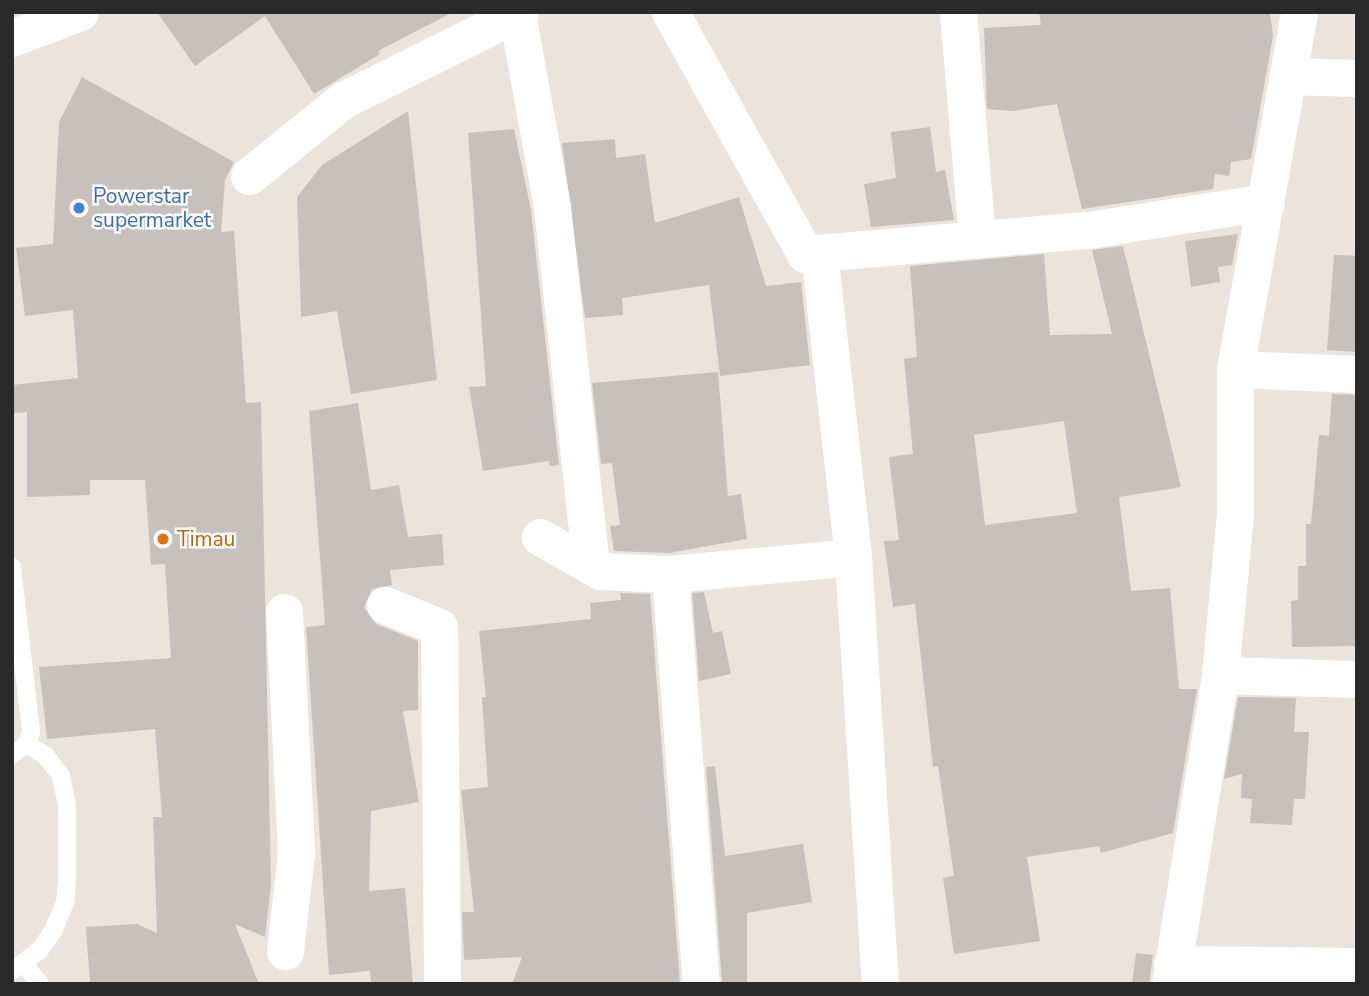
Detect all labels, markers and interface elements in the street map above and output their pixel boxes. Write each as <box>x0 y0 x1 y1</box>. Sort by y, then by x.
place label: Powerstar supermarket <box>93 183 211 233</box>
marker: Powerstar supermarket <box>71 200 87 216</box>
place label: Timau <box>177 526 235 552</box>
marker: Timau <box>155 531 171 547</box>

